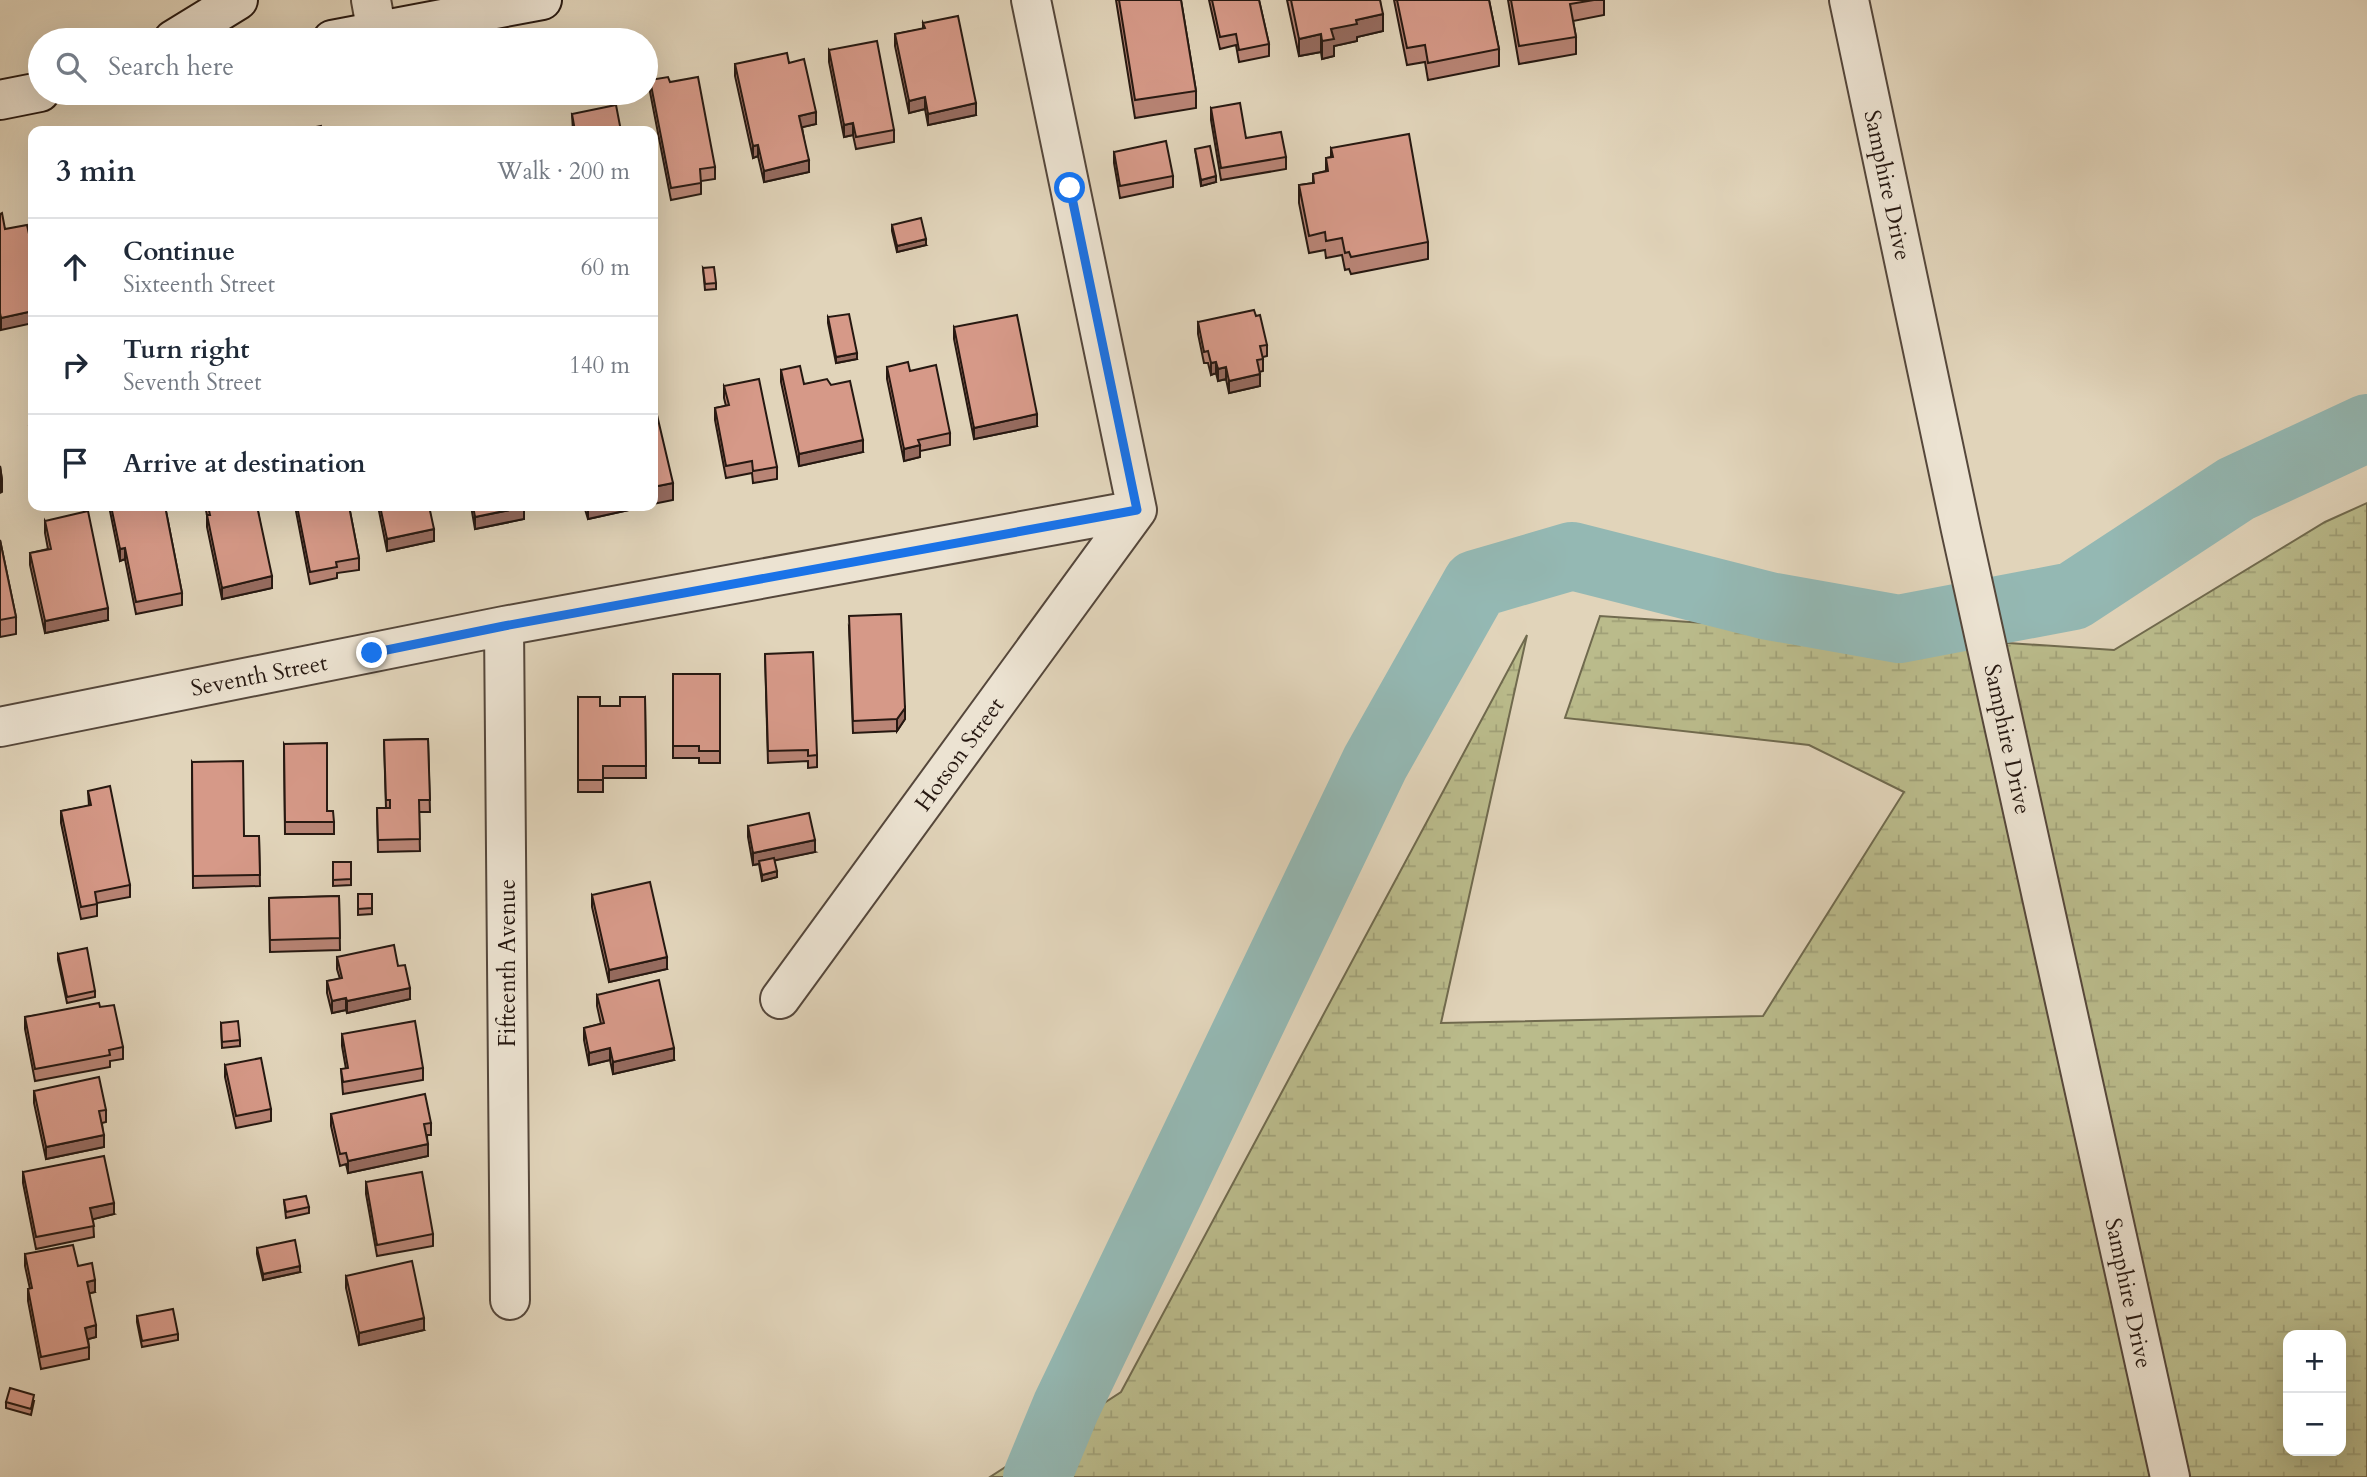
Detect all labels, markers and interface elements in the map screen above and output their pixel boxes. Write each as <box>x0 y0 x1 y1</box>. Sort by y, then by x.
search box <box>28 28 658 105</box>
icon: search <box>52 48 90 86</box>
text: Search here <box>108 49 234 84</box>
street label: Samphire Drive <box>1856 107 1919 263</box>
text: 3 min <box>56 151 136 192</box>
text: Walk · 200 m <box>497 156 630 187</box>
route start <box>1054 172 1085 203</box>
text: Continue <box>123 234 235 269</box>
icon: ahead <box>56 248 94 286</box>
text: 60 m <box>581 252 630 283</box>
text: Sixteenth Street <box>123 269 275 300</box>
text: Turn right <box>123 332 250 367</box>
icon: right <box>56 346 94 384</box>
text: 140 m <box>569 350 630 381</box>
text: Seventh Street <box>123 367 262 398</box>
icon: arrive <box>56 444 94 482</box>
text: Arrive at destination <box>123 446 366 481</box>
route end <box>356 637 387 668</box>
street label: Seventh Street <box>188 647 330 704</box>
street label: Samphire Drive <box>1976 661 2039 817</box>
street label: Hotson Street <box>908 691 1011 817</box>
street label: Fifteenth Avenue <box>492 879 523 1047</box>
street label: Samphire Drive <box>2097 1215 2160 1371</box>
map controls <box>2283 1330 2346 1456</box>
button: + <box>2283 1330 2346 1393</box>
button: − <box>2283 1393 2346 1456</box>

